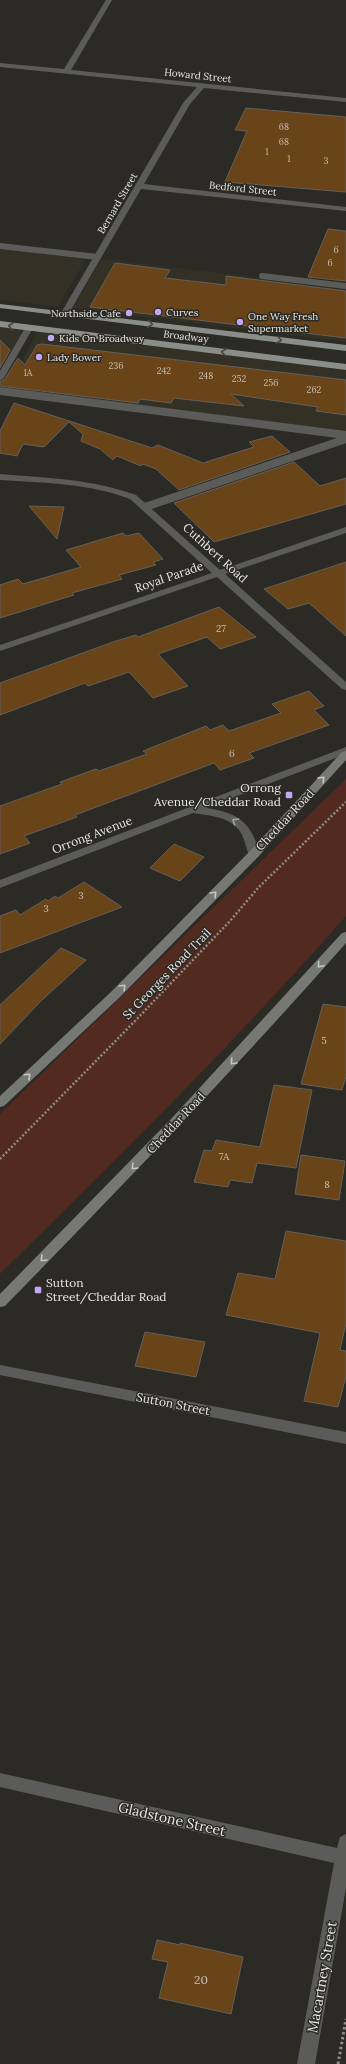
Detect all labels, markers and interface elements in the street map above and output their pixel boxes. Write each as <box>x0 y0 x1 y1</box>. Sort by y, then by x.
street label: Howard Street <box>164 65 232 86</box>
house number: 68 <box>279 121 289 132</box>
house number: 68 <box>279 136 289 147</box>
house number: 1 <box>265 146 269 157</box>
house number: 1 <box>287 153 291 164</box>
house number: 3 <box>323 155 329 166</box>
street label: Bernard Street <box>95 170 140 236</box>
street label: Bedford Street <box>208 178 278 199</box>
house number: 6 <box>333 244 339 255</box>
house number: 6 <box>327 257 333 268</box>
place label: Curves <box>166 306 199 319</box>
place label: Northside Cafe <box>51 307 122 320</box>
marker: Curves <box>153 307 163 317</box>
marker: Northside Cafe <box>124 308 134 318</box>
place label: One Way Fresh Supermarket <box>248 310 318 335</box>
marker: One Way Fresh Supermarket <box>235 317 245 327</box>
one-way arrow <box>147 319 153 328</box>
one-way arrow <box>8 322 15 331</box>
street label: Broadway <box>163 327 210 346</box>
place label: Kids On Broadway <box>59 332 145 345</box>
marker: Kids On Broadway <box>46 333 56 343</box>
one-way arrow <box>276 335 282 344</box>
one-way arrow <box>221 348 227 357</box>
place label: Lady Bower <box>47 351 102 364</box>
marker: Lady Bower <box>34 352 44 362</box>
house number: 236 <box>109 360 123 371</box>
house number: 242 <box>157 365 171 376</box>
house number: 1A <box>23 367 33 378</box>
house number: 248 <box>199 370 213 381</box>
house number: 252 <box>232 373 246 384</box>
house number: 256 <box>264 377 278 388</box>
house number: 262 <box>307 384 322 395</box>
street label: Cuthbert Road <box>180 520 251 586</box>
street label: Royal Parade <box>132 558 206 595</box>
house number: 27 <box>216 622 226 635</box>
house number: 6 <box>229 747 235 760</box>
one-way arrow <box>318 776 325 784</box>
place label: Orrong Avenue/Cheddar Road <box>153 780 281 810</box>
street label: Cheddar Road <box>252 786 317 854</box>
marker: Orrong Avenue/Cheddar Road <box>284 790 294 800</box>
street label: Orrong Avenue <box>50 812 134 857</box>
one-way arrow <box>233 819 240 826</box>
house number: 3 <box>78 889 84 902</box>
one-way arrow <box>209 891 217 899</box>
house number: 3 <box>43 902 49 915</box>
street label: St Georges Road Trail <box>119 925 214 1022</box>
one-way arrow <box>318 961 325 968</box>
one-way arrow <box>118 984 126 992</box>
house number: 5 <box>321 1034 327 1047</box>
one-way arrow <box>230 1057 238 1065</box>
one-way arrow <box>23 1073 31 1081</box>
street label: Cheddar Road <box>143 1089 208 1157</box>
house number: 7A <box>219 1150 230 1163</box>
one-way arrow <box>131 1162 139 1170</box>
house number: 8 <box>324 1178 330 1191</box>
one-way arrow <box>40 1254 48 1262</box>
place label: Sutton Street/Cheddar Road <box>46 1275 167 1305</box>
marker: Sutton Street/Cheddar Road <box>33 1285 43 1295</box>
street label: Sutton Street <box>135 1389 212 1418</box>
street label: Gladstone Street <box>117 1798 228 1840</box>
street label: Macartney Street <box>303 1919 341 2034</box>
house number: 20 <box>194 1972 208 1987</box>

